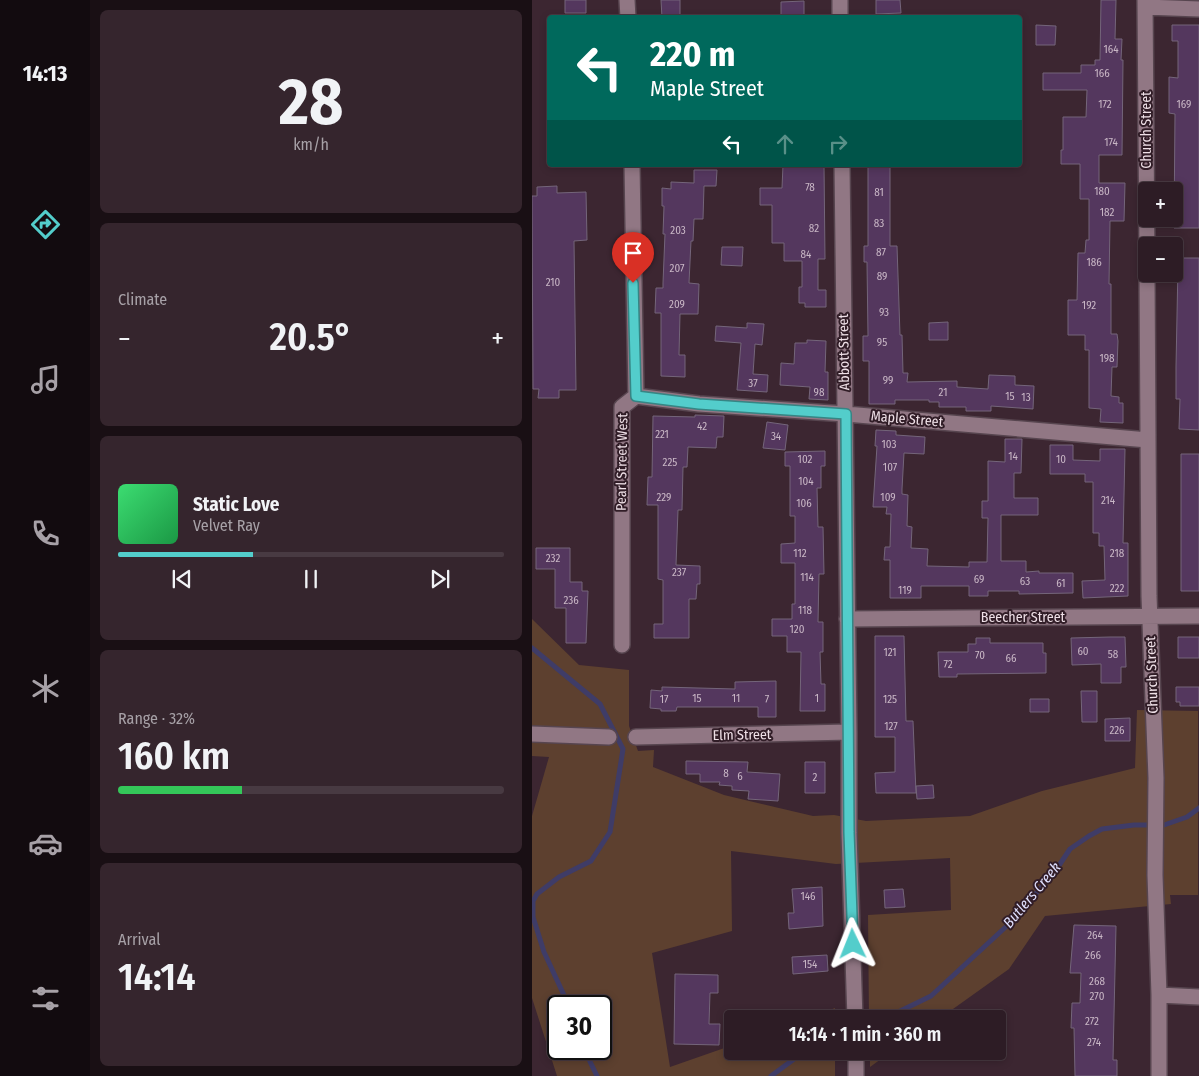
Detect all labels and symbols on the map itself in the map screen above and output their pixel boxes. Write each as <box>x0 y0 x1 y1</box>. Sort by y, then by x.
house number: 164 <box>1103 43 1119 56</box>
house number: 166 <box>1094 67 1110 80</box>
street label: Church Street <box>1138 91 1155 169</box>
house number: 172 <box>1098 98 1112 111</box>
house number: 169 <box>1177 98 1191 111</box>
house number: 174 <box>1104 136 1119 149</box>
house number: 78 <box>805 181 815 194</box>
house number: 180 <box>1094 185 1110 198</box>
house number: 81 <box>874 186 884 199</box>
house number: 182 <box>1100 206 1114 219</box>
house number: 83 <box>874 217 884 230</box>
house number: 82 <box>809 222 819 235</box>
house number: 203 <box>670 224 686 237</box>
pin <box>612 232 654 283</box>
house number: 87 <box>876 246 886 259</box>
house number: 84 <box>801 248 812 261</box>
house number: 186 <box>1086 256 1102 269</box>
house number: 207 <box>670 262 685 275</box>
house number: 89 <box>877 270 887 283</box>
house number: 210 <box>546 276 561 289</box>
house number: 209 <box>669 298 685 311</box>
house number: 192 <box>1082 299 1096 312</box>
house number: 93 <box>879 306 889 319</box>
street label: Abbott Street <box>835 313 853 390</box>
house number: 95 <box>877 336 887 349</box>
house number: 198 <box>1099 352 1115 365</box>
house number: 99 <box>883 374 893 387</box>
house number: 37 <box>748 377 758 390</box>
house number: 98 <box>814 386 825 399</box>
house number: 21 <box>939 386 947 399</box>
house number: 15 <box>1005 390 1015 403</box>
house number: 13 <box>1021 391 1031 404</box>
street label: Maple Street <box>870 407 944 431</box>
street label: Pearl Street West <box>613 412 631 511</box>
house number: 42 <box>697 420 707 433</box>
house number: 221 <box>655 428 669 441</box>
house number: 34 <box>771 430 782 443</box>
house number: 103 <box>882 438 896 451</box>
house number: 14 <box>1008 450 1018 463</box>
house number: 102 <box>798 453 813 466</box>
house number: 10 <box>1056 453 1066 466</box>
house number: 225 <box>663 456 677 469</box>
house number: 107 <box>883 461 898 474</box>
house number: 104 <box>798 475 814 488</box>
house number: 229 <box>657 491 671 504</box>
house number: 109 <box>880 491 896 504</box>
house number: 214 <box>1101 494 1116 507</box>
house number: 106 <box>796 497 812 510</box>
house number: 112 <box>793 547 807 560</box>
house number: 218 <box>1110 547 1125 560</box>
house number: 232 <box>546 552 560 565</box>
house number: 237 <box>672 566 687 579</box>
house number: 114 <box>800 571 815 584</box>
house number: 69 <box>974 573 984 586</box>
house number: 63 <box>1020 575 1030 588</box>
house number: 61 <box>1056 577 1066 590</box>
house number: 222 <box>1110 582 1124 595</box>
house number: 119 <box>898 584 912 597</box>
house number: 236 <box>563 594 579 607</box>
house number: 118 <box>798 604 812 617</box>
street label: Beecher Street <box>981 609 1066 626</box>
house number: 120 <box>790 623 805 636</box>
street label: Church Street <box>1142 636 1162 714</box>
house number: 60 <box>1077 645 1089 658</box>
house number: 121 <box>883 646 897 659</box>
house number: 58 <box>1108 648 1119 661</box>
house number: 70 <box>975 649 985 662</box>
house number: 66 <box>1006 652 1017 665</box>
house number: 72 <box>943 658 953 671</box>
house number: 15 <box>692 692 702 705</box>
house number: 11 <box>732 692 740 705</box>
house number: 1 <box>815 692 819 705</box>
house number: 17 <box>660 693 669 706</box>
house number: 7 <box>765 693 770 706</box>
house number: 125 <box>883 693 897 706</box>
house number: 127 <box>884 720 898 733</box>
house number: 226 <box>1109 724 1125 737</box>
street label: Elm Street <box>713 726 772 744</box>
house number: 8 <box>723 767 729 780</box>
house number: 6 <box>737 770 743 783</box>
house number: 2 <box>813 771 818 784</box>
water label: Butlers Creek <box>999 858 1065 932</box>
house number: 146 <box>800 890 816 903</box>
position arrow <box>826 917 878 969</box>
house number: 264 <box>1087 929 1103 942</box>
house number: 266 <box>1085 949 1101 962</box>
house number: 154 <box>803 958 818 971</box>
house number: 268 <box>1089 975 1105 988</box>
house number: 270 <box>1090 990 1105 1003</box>
speed limit sign: 30 <box>547 995 612 1060</box>
house number: 272 <box>1085 1015 1099 1028</box>
house number: 274 <box>1087 1036 1102 1049</box>

